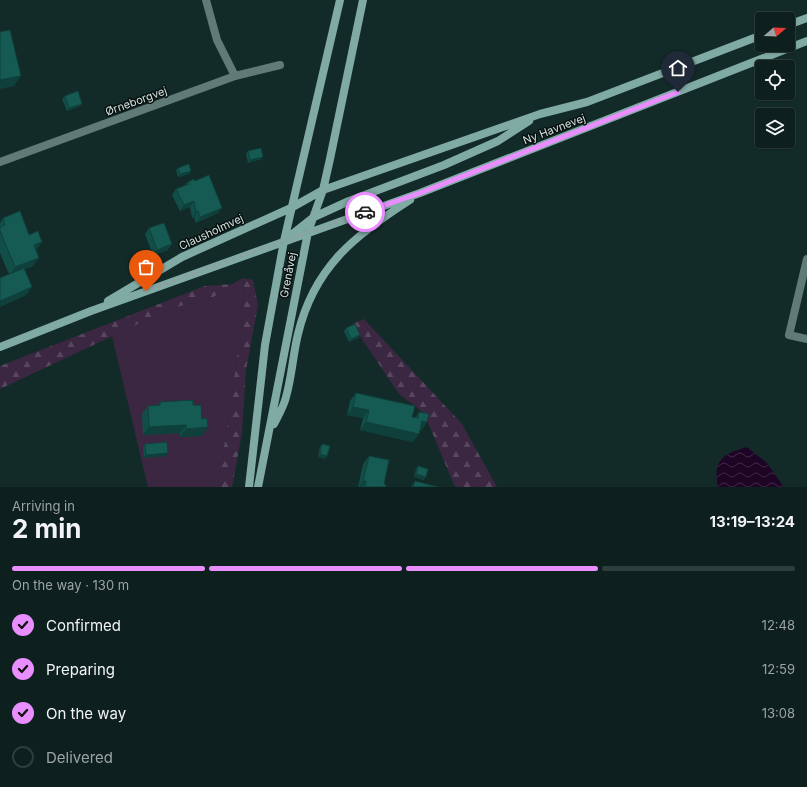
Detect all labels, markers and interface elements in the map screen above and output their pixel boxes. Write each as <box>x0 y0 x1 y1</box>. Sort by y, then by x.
north arrow <box>755 12 795 52</box>
map controls <box>755 12 795 148</box>
pin <box>661 51 695 92</box>
icon: home <box>667 57 689 79</box>
button: locate <box>755 60 795 100</box>
street label: Ørneborgvej <box>103 83 169 119</box>
button: layers <box>755 108 795 148</box>
street label: Ny Havnevej <box>521 111 587 147</box>
courier <box>345 192 385 232</box>
icon: car <box>354 201 376 223</box>
street label: Clausholmvej <box>177 211 245 253</box>
pin <box>129 250 163 291</box>
street label: Grenåvej <box>277 251 299 299</box>
icon: bag <box>135 256 157 278</box>
text: Arriving in <box>12 498 75 514</box>
text: 13:19–13:24 <box>710 512 795 531</box>
text: 2 min <box>12 513 82 544</box>
text: On the way · 130 m <box>12 577 129 593</box>
icon: check <box>12 614 34 636</box>
text: Confirmed <box>46 616 121 635</box>
text: 12:48 <box>762 617 795 633</box>
icon: check <box>12 658 34 680</box>
text: Preparing <box>46 660 115 679</box>
text: 12:59 <box>762 661 795 677</box>
icon: check <box>12 702 34 724</box>
text: On the way <box>46 704 126 723</box>
text: 13:08 <box>762 705 795 721</box>
text: Delivered <box>46 748 113 767</box>

